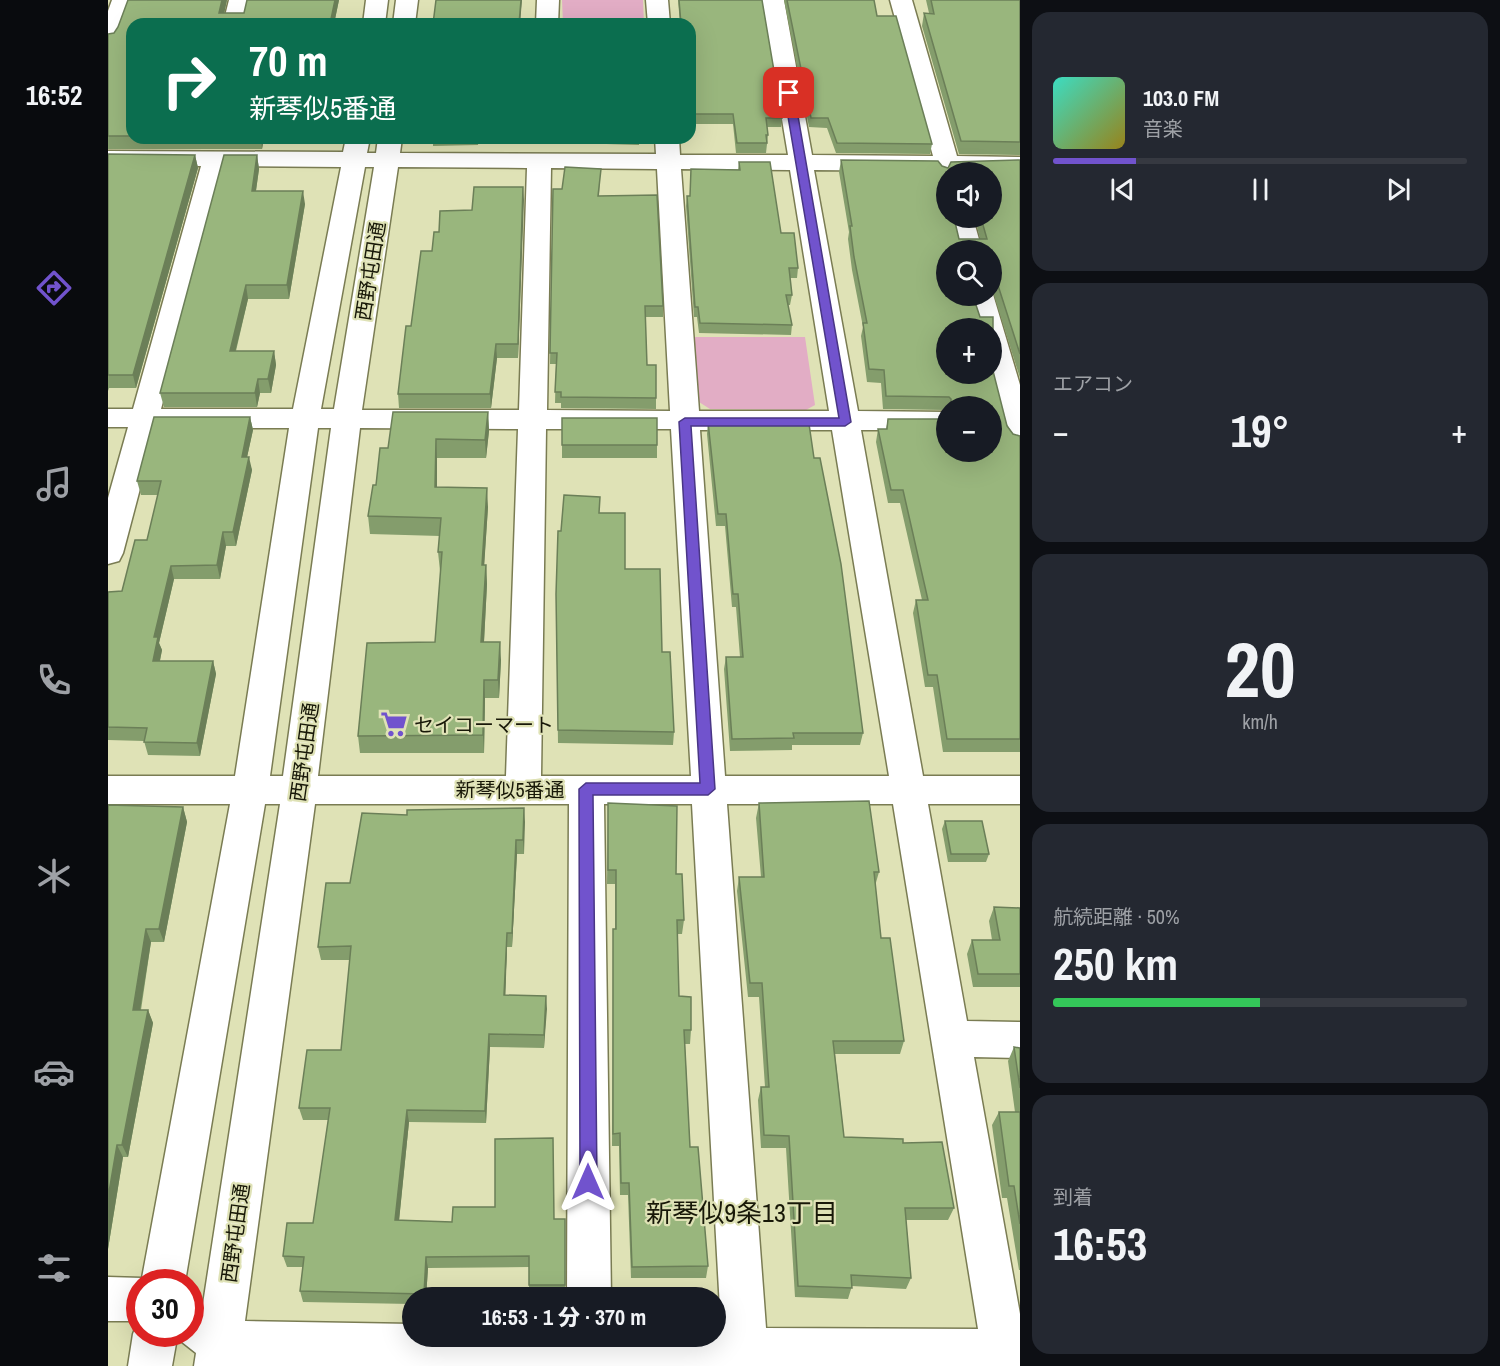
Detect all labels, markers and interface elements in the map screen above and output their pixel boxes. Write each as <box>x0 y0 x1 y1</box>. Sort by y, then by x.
text: 70 m <box>249 33 328 89</box>
icon: right <box>150 42 228 120</box>
pin <box>763 67 814 118</box>
icon: arrive <box>772 76 805 109</box>
text: 16:52 <box>26 77 82 113</box>
text: 103.0 FM <box>1143 83 1219 113</box>
text: 新琴似5番通 <box>249 90 396 126</box>
text: 音楽 <box>1143 115 1183 142</box>
map controls <box>936 162 1002 462</box>
button: sound <box>936 162 1002 228</box>
icon: previous <box>1106 173 1139 206</box>
icon: pause <box>1244 173 1277 206</box>
icon: next <box>1382 173 1415 206</box>
street label: 西野屯田通 <box>349 220 391 322</box>
button: search <box>936 240 1002 306</box>
icon: directions <box>33 267 75 309</box>
button: + <box>936 318 1002 384</box>
text: エアコン <box>1053 370 1133 397</box>
button: − <box>936 396 1002 462</box>
text: 19° <box>1230 400 1290 461</box>
text: − <box>1053 409 1069 453</box>
text: + <box>1451 409 1467 453</box>
icon: music <box>33 463 75 505</box>
text: 20 <box>1224 616 1296 721</box>
icon: phone <box>33 659 75 701</box>
street label: 西野屯田通 <box>284 701 324 803</box>
text: km/h <box>1242 708 1278 735</box>
supermarket icon: セイコーマート <box>379 709 409 739</box>
place label: セイコーマート <box>414 711 554 738</box>
street label: 新琴似5番通 <box>455 776 565 803</box>
icon: climate <box>33 855 75 897</box>
text: 航続距離 · 50% <box>1053 903 1180 930</box>
text: 250 km <box>1053 933 1178 994</box>
icon: car <box>33 1051 75 1093</box>
position arrow <box>556 1150 620 1214</box>
street label: 西野屯田通 <box>215 1182 255 1284</box>
text: 到着 <box>1053 1183 1093 1210</box>
district label: 新琴似9条13丁目 <box>646 1195 838 1230</box>
text: 16:53 <box>1053 1213 1147 1274</box>
icon: filters <box>33 1247 75 1289</box>
speed limit sign: 30 <box>126 1269 204 1347</box>
text: 16:53 · 1 分 · 370 m <box>482 1302 646 1332</box>

